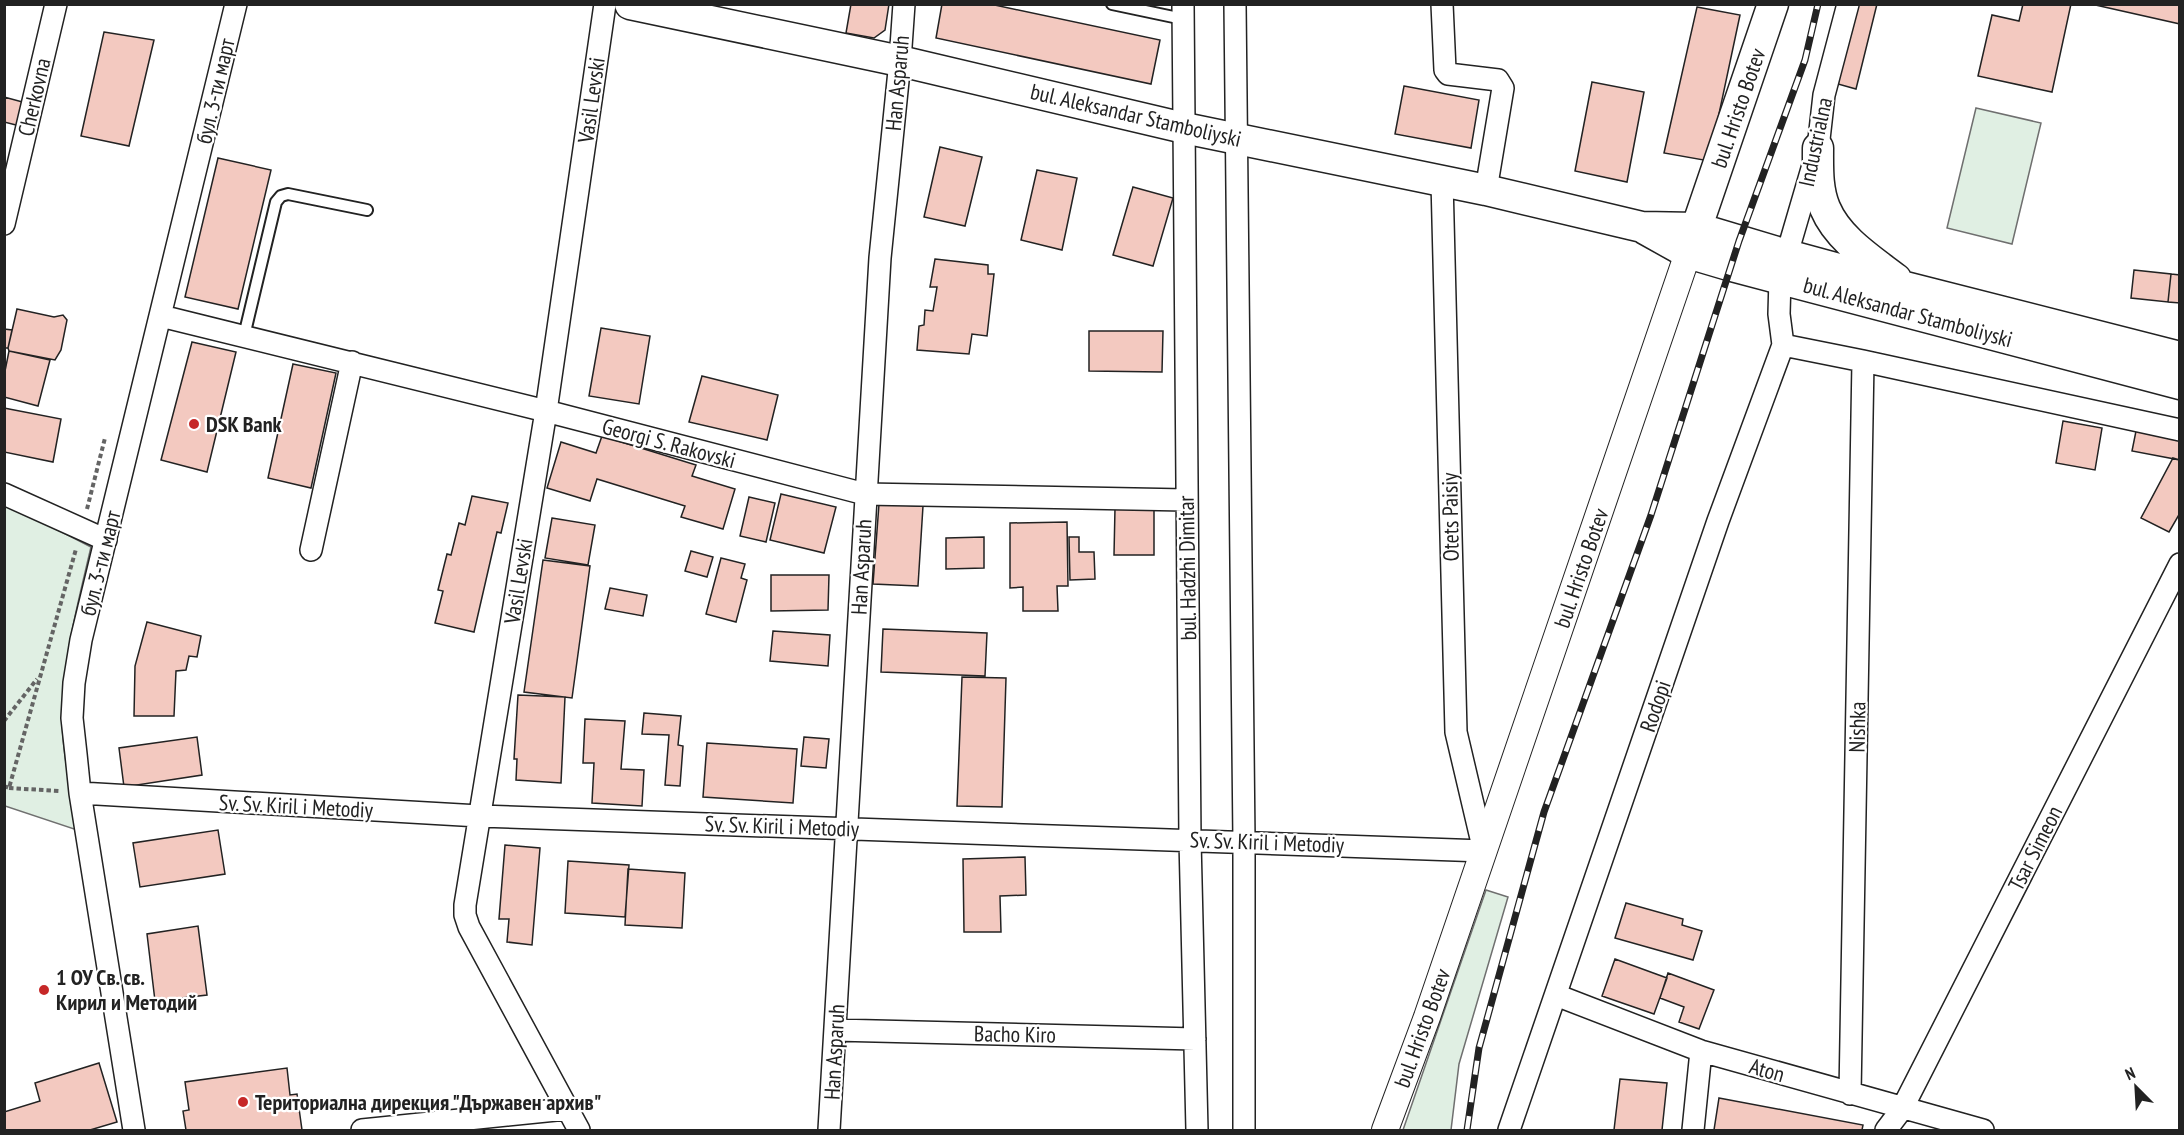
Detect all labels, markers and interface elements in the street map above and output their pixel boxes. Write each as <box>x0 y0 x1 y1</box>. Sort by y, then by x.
street label: Han Asparuh <box>879 34 915 132</box>
street label: бул. 3-ти март <box>189 35 241 146</box>
street label: bul. Hristo Botev <box>1705 44 1772 171</box>
street label: Cherkovna <box>11 55 57 139</box>
street label: Vasil Levski <box>571 55 611 146</box>
street label: bul. Aleksandar Stamboliyski <box>1028 77 1244 153</box>
street label: Industrialna <box>1792 95 1838 189</box>
street label: bul. Aleksandar Stamboliyski <box>1800 271 2016 353</box>
place label: DSK Bank <box>206 410 283 438</box>
street label: Georgi S. Rakovski <box>599 412 739 474</box>
marker: DSK Bank <box>187 417 201 431</box>
street label: Otets Paisiy <box>1435 472 1465 562</box>
street label: bul. Hadzhi Dimitar <box>1172 495 1202 641</box>
street label: bul. Hristo Botev <box>1548 504 1615 631</box>
street label: бул. 3-ти март <box>73 507 127 618</box>
street label: Han Asparuh <box>845 518 877 616</box>
street label: Vasil Levski <box>497 536 539 627</box>
street label: Rodopi <box>1633 677 1677 735</box>
street label: Nishka <box>1843 701 1871 753</box>
street label: Sv. Sv. Kiril i Metodiy <box>218 788 375 824</box>
street label: Tsar Simeon <box>2002 801 2068 895</box>
street label: Sv. Sv. Kiril i Metodiy <box>704 809 860 843</box>
street label: Sv. Sv. Kiril i Metodiy <box>1189 825 1345 859</box>
place label: 1 ОУ Св. св. Кирил и Методий <box>56 963 197 1016</box>
street label: bul. Hristo Botev <box>1388 964 1457 1091</box>
marker: 1 ОУ Св. св. Кирил и Методий <box>37 983 51 997</box>
street label: Han Asparuh <box>818 1003 850 1101</box>
street label: Bacho Kiro <box>974 1019 1056 1049</box>
street label: Aton <box>1746 1052 1788 1088</box>
north arrow <box>2106 1057 2166 1117</box>
text: N <box>2122 1062 2138 1084</box>
place label: Териториална дирекция "Държавен архив" <box>255 1088 601 1116</box>
marker: Териториална дирекция "Държавен архив" <box>236 1095 250 1109</box>

